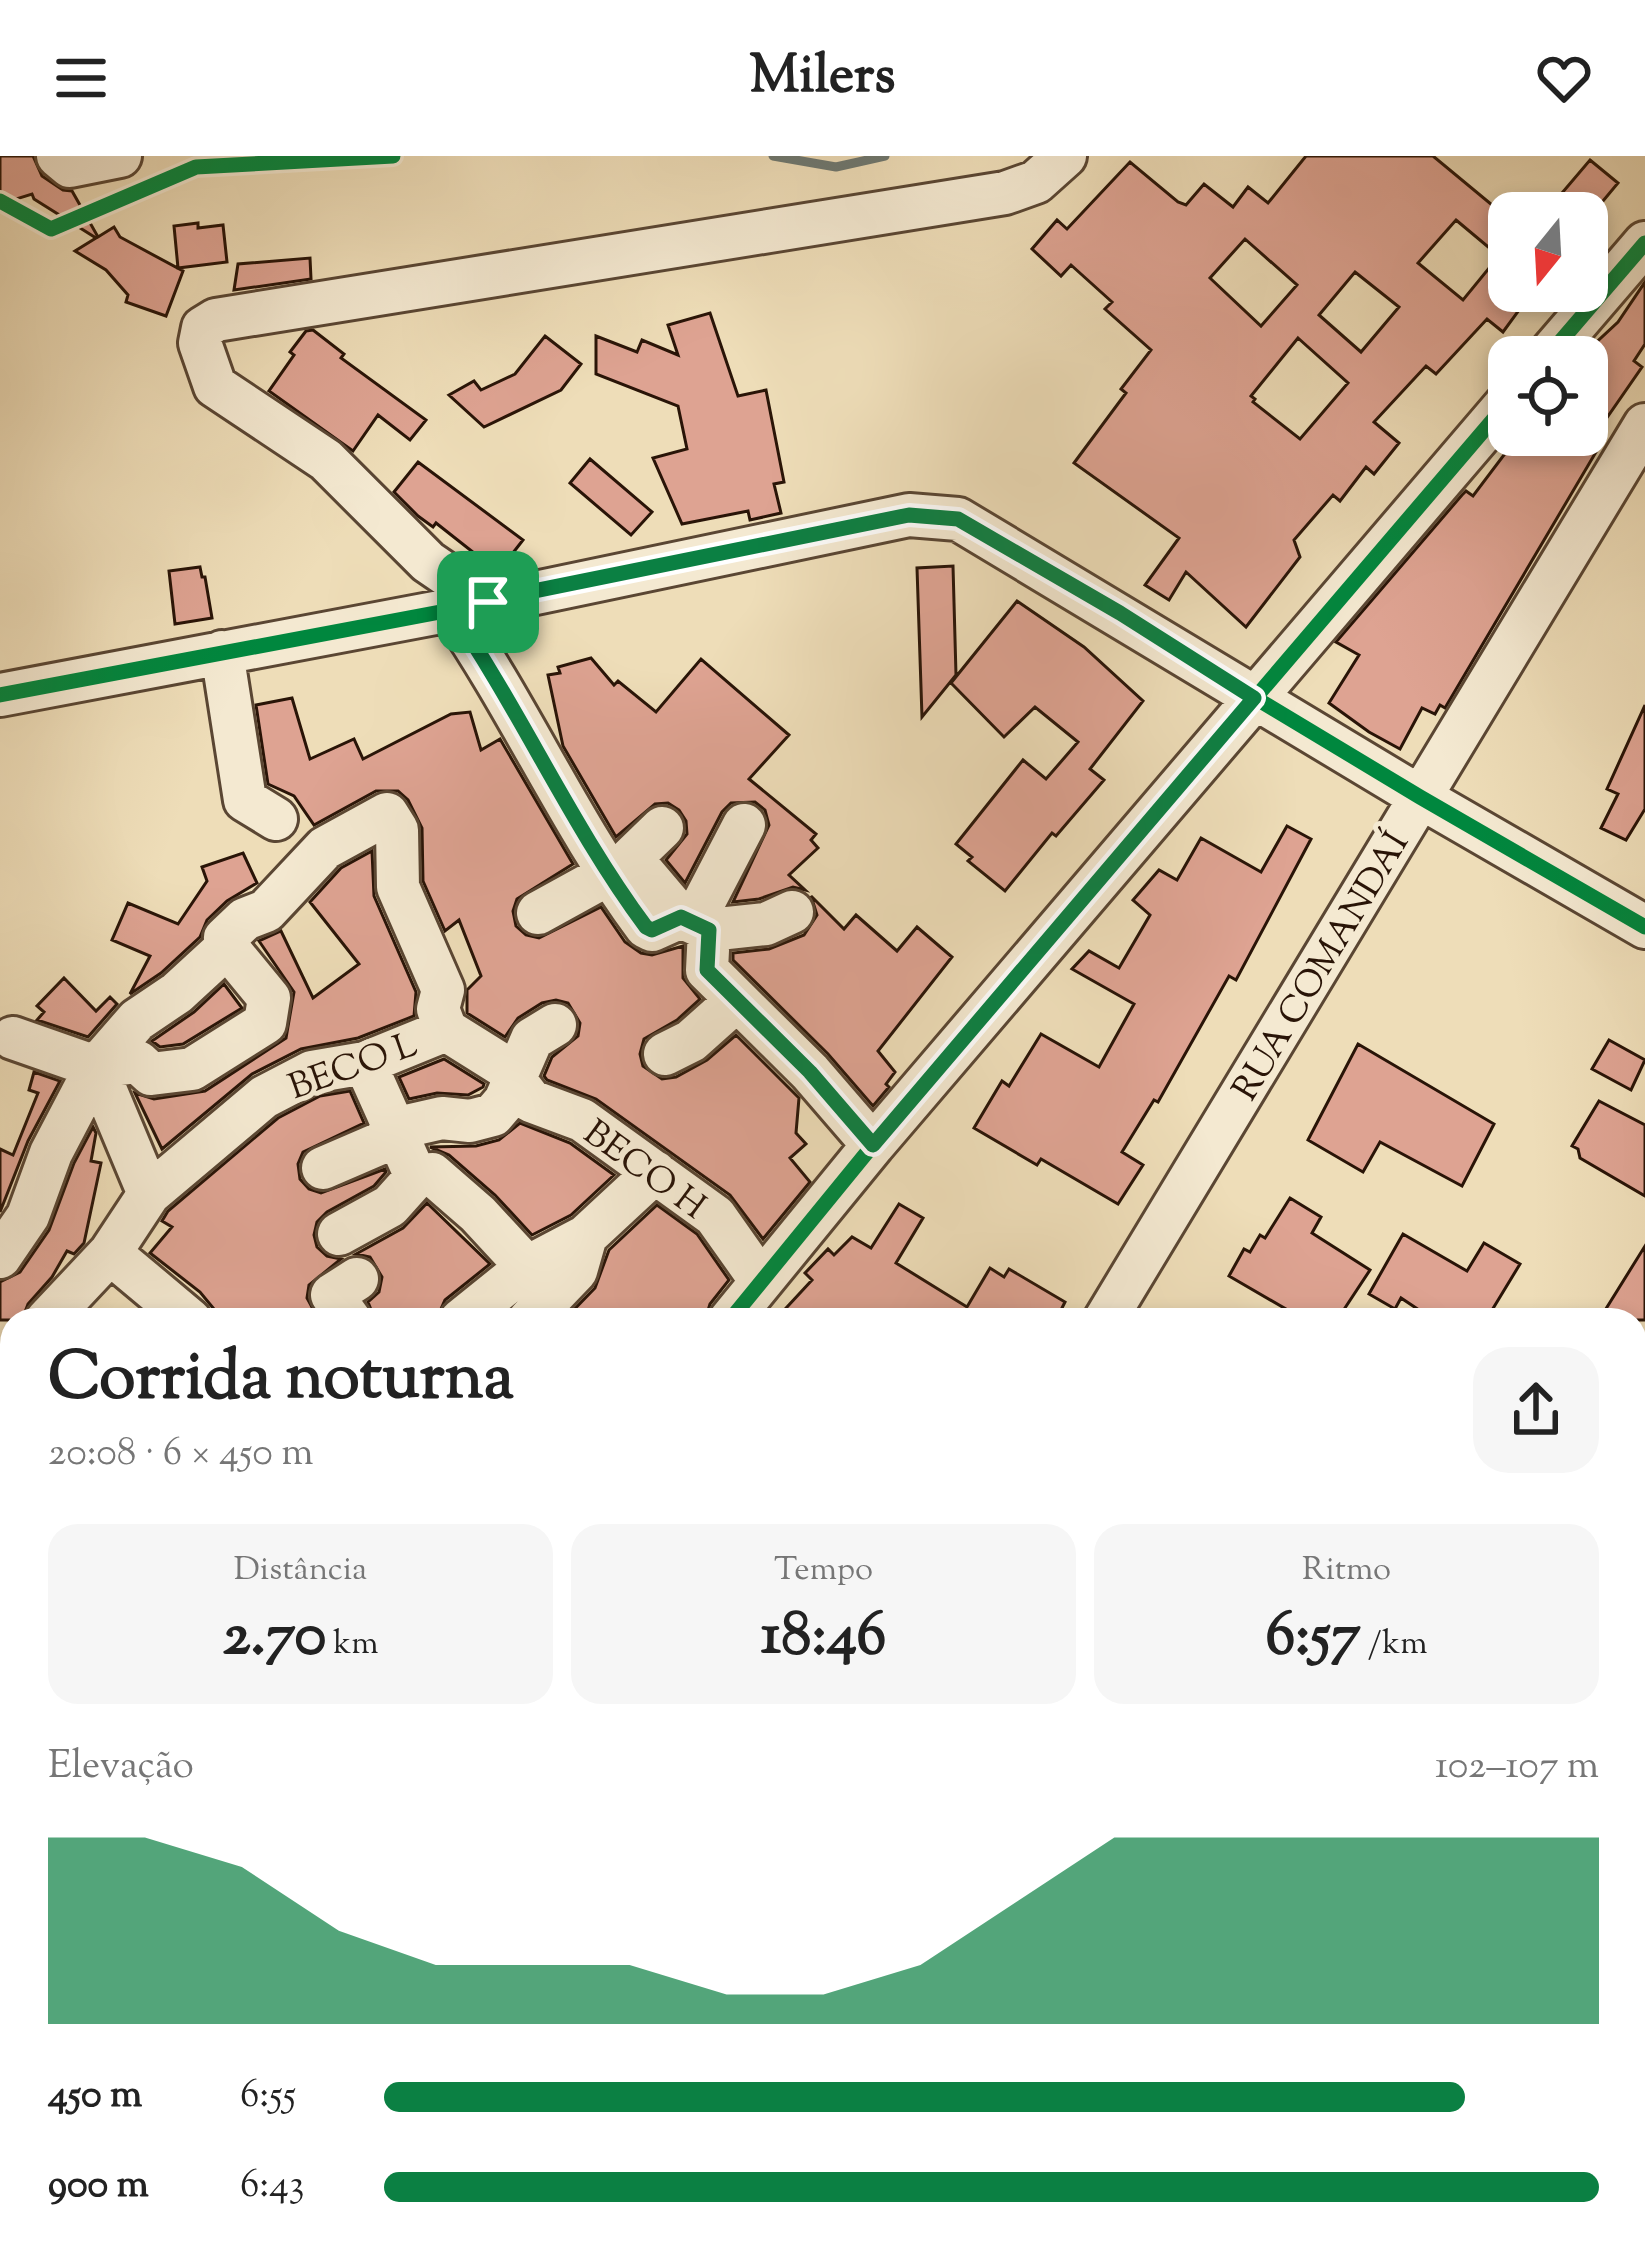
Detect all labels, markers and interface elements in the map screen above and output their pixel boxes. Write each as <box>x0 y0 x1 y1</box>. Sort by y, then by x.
text: Milers <box>749 39 896 117</box>
icon: menu <box>48 45 114 111</box>
icon: heart <box>1531 45 1597 111</box>
north arrow <box>1488 192 1608 312</box>
map controls <box>1488 192 1608 456</box>
button: locate <box>1488 336 1608 456</box>
pin <box>437 551 539 653</box>
icon: arrive <box>455 569 521 635</box>
street label: RUA COMANDAÍ <box>1221 822 1424 1112</box>
street label: BECO L <box>282 1020 425 1115</box>
street label: BECO H <box>572 1109 716 1234</box>
text: Corrida noturna <box>48 1334 514 1429</box>
button: share <box>1473 1347 1599 1473</box>
text: 20:08 · 6 × 450 m <box>48 1427 314 1483</box>
text: Distância <box>234 1547 367 1595</box>
text: Tempo <box>774 1547 873 1595</box>
text: Ritmo <box>1302 1547 1391 1595</box>
text: 2.70 <box>222 1595 326 1682</box>
text: 18:46 <box>761 1595 886 1682</box>
text: 6:57 <box>1265 1595 1361 1682</box>
text: km <box>326 1621 379 1669</box>
text: /km <box>1361 1621 1428 1669</box>
text: Elevação <box>48 1740 194 1796</box>
text: 102–107 m <box>1435 1740 1599 1796</box>
text: 450 m <box>48 2069 142 2125</box>
text: 6:55 <box>240 2069 296 2125</box>
text: 900 m <box>48 2159 149 2215</box>
text: 6:43 <box>240 2159 305 2215</box>

